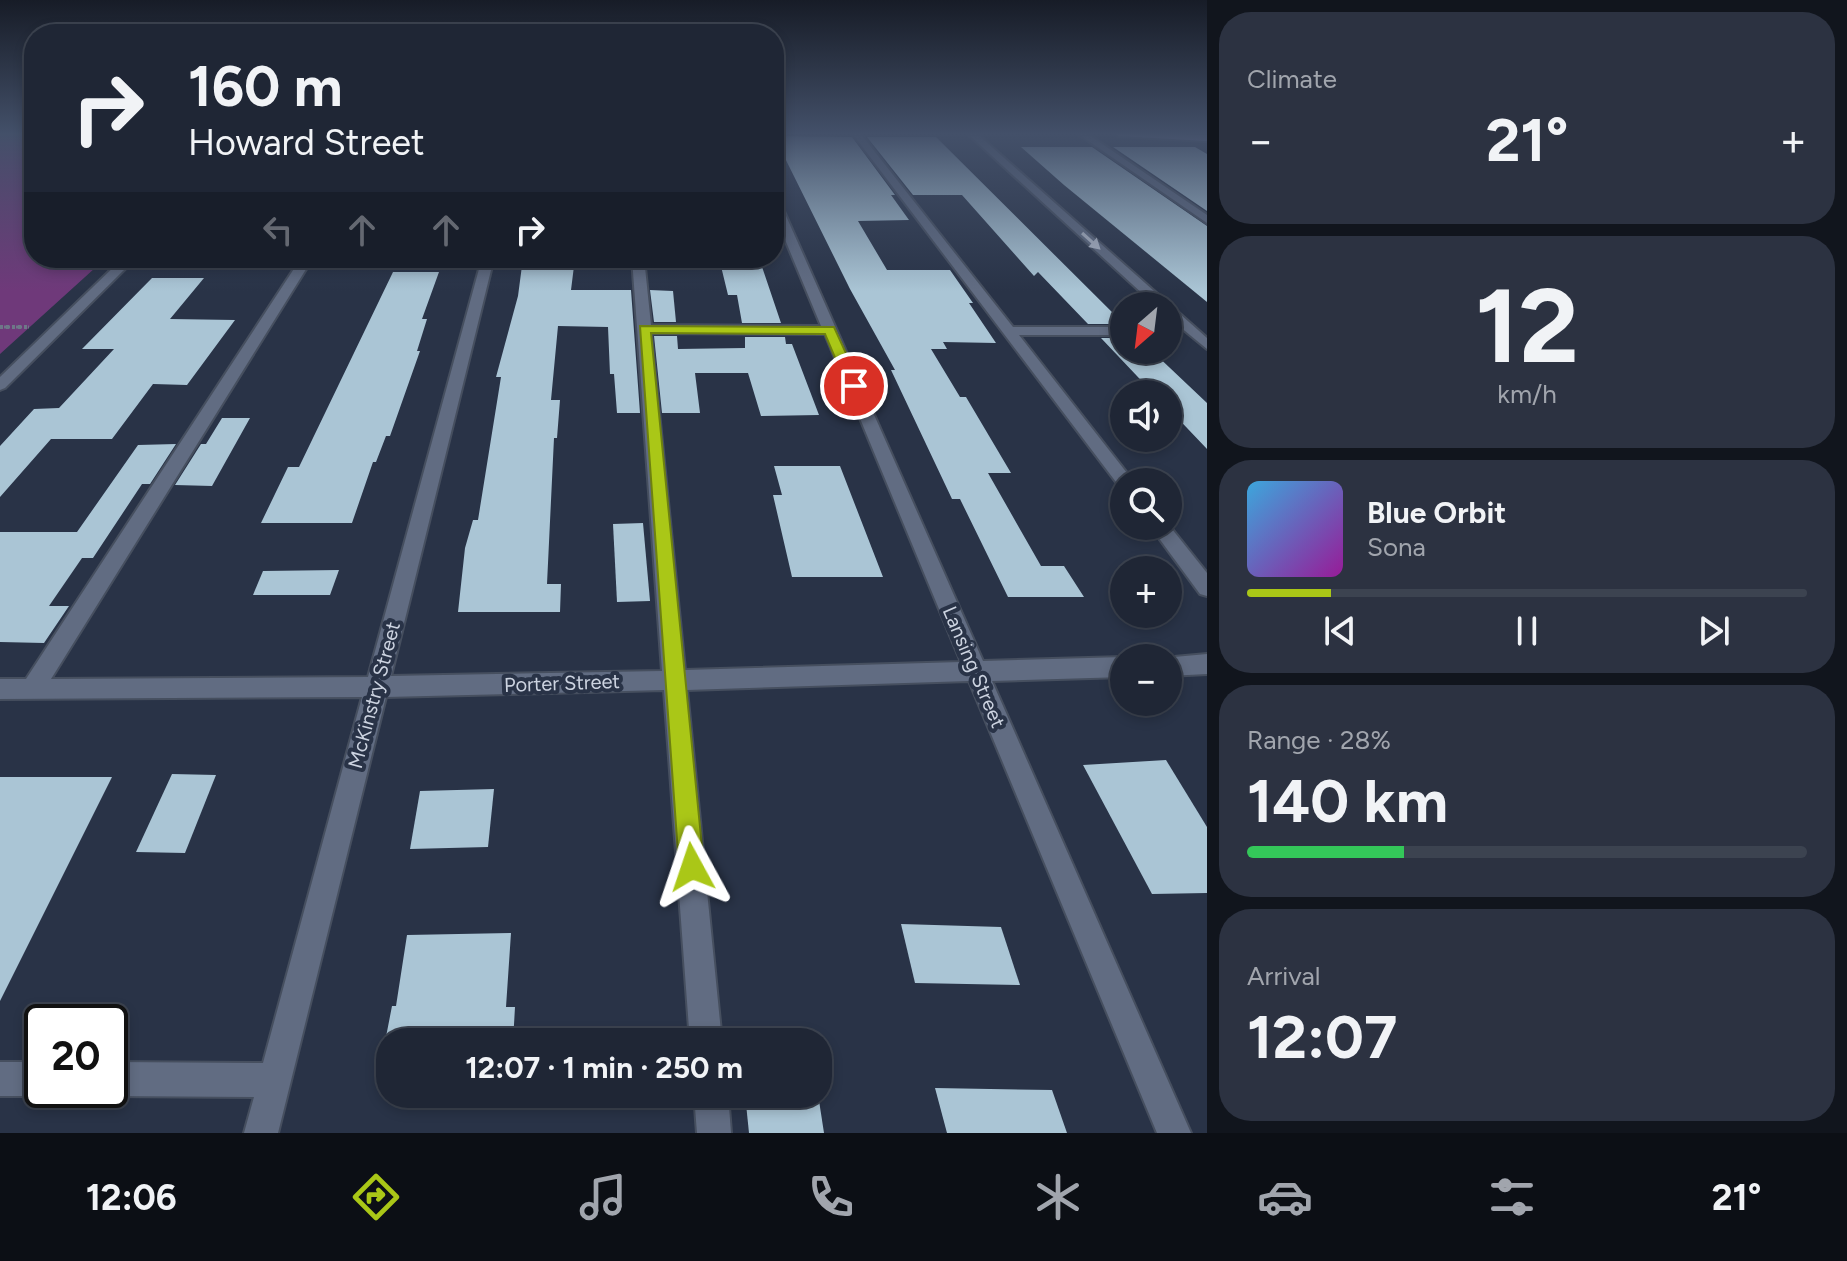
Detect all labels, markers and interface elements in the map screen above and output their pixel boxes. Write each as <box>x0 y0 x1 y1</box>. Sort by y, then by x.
text: 160 m <box>188 53 343 120</box>
icon: right <box>56 56 160 160</box>
text: Climate <box>1247 63 1337 95</box>
text: 21° <box>1486 104 1568 176</box>
text: − <box>1247 114 1274 167</box>
text: + <box>1780 114 1807 167</box>
text: Howard Street <box>188 121 425 164</box>
icon: left <box>256 208 300 252</box>
icon: ahead <box>340 208 384 252</box>
icon: ahead <box>424 208 468 252</box>
icon: right <box>508 208 552 252</box>
one-way arrow <box>1081 232 1101 249</box>
text: 12 <box>1475 263 1579 388</box>
north arrow <box>1110 292 1182 364</box>
map controls <box>1110 292 1182 716</box>
pin <box>820 352 888 420</box>
icon: arrive <box>832 364 876 408</box>
text: km/h <box>1497 378 1557 410</box>
button: sound <box>1110 380 1182 452</box>
button: search <box>1110 468 1182 540</box>
text: Blue Orbit <box>1367 494 1506 531</box>
text: Sona <box>1367 531 1426 563</box>
button: + <box>1110 556 1182 628</box>
street label: Lansing Street <box>938 603 1010 731</box>
icon: previous <box>1318 609 1362 653</box>
icon: pause <box>1505 609 1549 653</box>
icon: next <box>1692 609 1736 653</box>
street label: McKinstry Street <box>343 619 405 771</box>
button: − <box>1110 644 1182 716</box>
street label: Porter Street <box>504 669 620 697</box>
text: Range · 28% <box>1247 724 1391 756</box>
text: 140 km <box>1247 765 1448 837</box>
position arrow <box>650 825 734 909</box>
text: Arrival <box>1247 960 1320 992</box>
text: 12:07 <box>1247 1001 1397 1073</box>
speed limit sign: 20 <box>24 1004 128 1108</box>
text: 12:07 · 1 min · 250 m <box>465 1049 743 1086</box>
icon: directions <box>348 1169 404 1225</box>
icon: music <box>575 1169 631 1225</box>
icon: phone <box>803 1169 859 1225</box>
icon: climate <box>1030 1169 1086 1225</box>
icon: car <box>1257 1169 1313 1225</box>
icon: filters <box>1484 1169 1540 1225</box>
text: 12:06 <box>86 1176 177 1219</box>
text: 21° <box>1712 1176 1761 1219</box>

